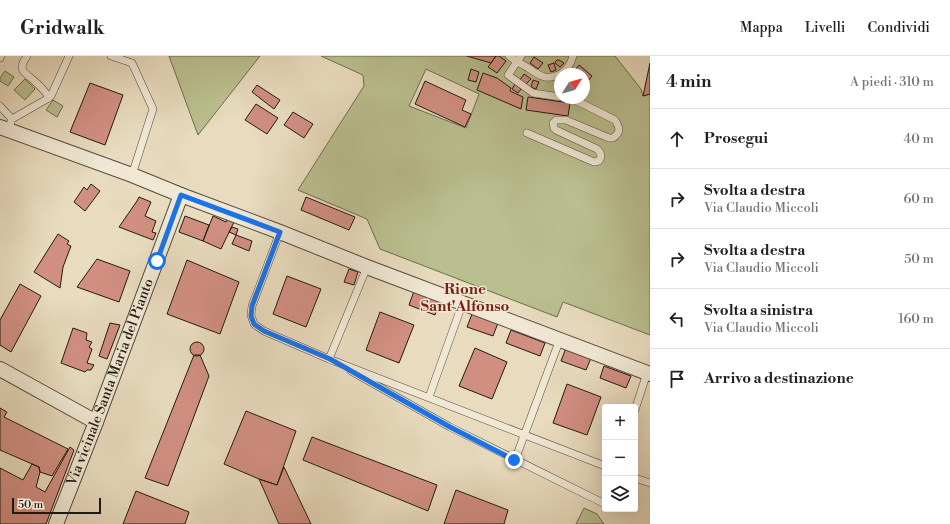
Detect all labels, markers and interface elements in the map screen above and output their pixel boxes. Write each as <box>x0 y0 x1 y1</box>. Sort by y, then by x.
text: Gridwalk <box>20 16 104 40</box>
text: Mappa <box>740 19 783 37</box>
text: Livelli <box>805 19 845 37</box>
text: Condividi <box>867 19 930 37</box>
north arrow <box>554 68 590 104</box>
text: 4 min <box>666 71 711 93</box>
text: A piedi · 310 m <box>850 74 934 90</box>
icon: ahead <box>666 128 688 150</box>
text: Prosegui <box>704 129 768 148</box>
text: 40 m <box>904 131 934 147</box>
text: Svolta a destra <box>704 181 805 200</box>
icon: right <box>666 188 688 210</box>
text: 60 m <box>903 191 934 207</box>
text: Via Claudio Miccoli <box>704 200 819 216</box>
text: Svolta a destra <box>704 241 805 260</box>
icon: right <box>666 248 688 270</box>
text: 50 m <box>904 251 934 267</box>
route start <box>148 252 166 270</box>
text: Via Claudio Miccoli <box>704 260 819 276</box>
street label: Via vicinale Santa Maria del Pianto <box>63 276 158 489</box>
district label: Rione Sant'Alfonso <box>421 280 510 316</box>
text: Svolta a sinistra <box>704 301 813 320</box>
icon: left <box>666 308 688 330</box>
text: 160 m <box>898 311 934 327</box>
text: Via Claudio Miccoli <box>704 320 819 336</box>
icon: arrive <box>666 368 688 390</box>
text: Arrivo a destinazione <box>704 369 854 388</box>
map controls <box>602 404 638 512</box>
button: + <box>602 404 638 440</box>
button: − <box>602 440 638 476</box>
route end <box>505 451 523 469</box>
button: layers <box>602 476 638 512</box>
scale bar <box>12 496 101 515</box>
text: 50 m <box>18 498 43 512</box>

